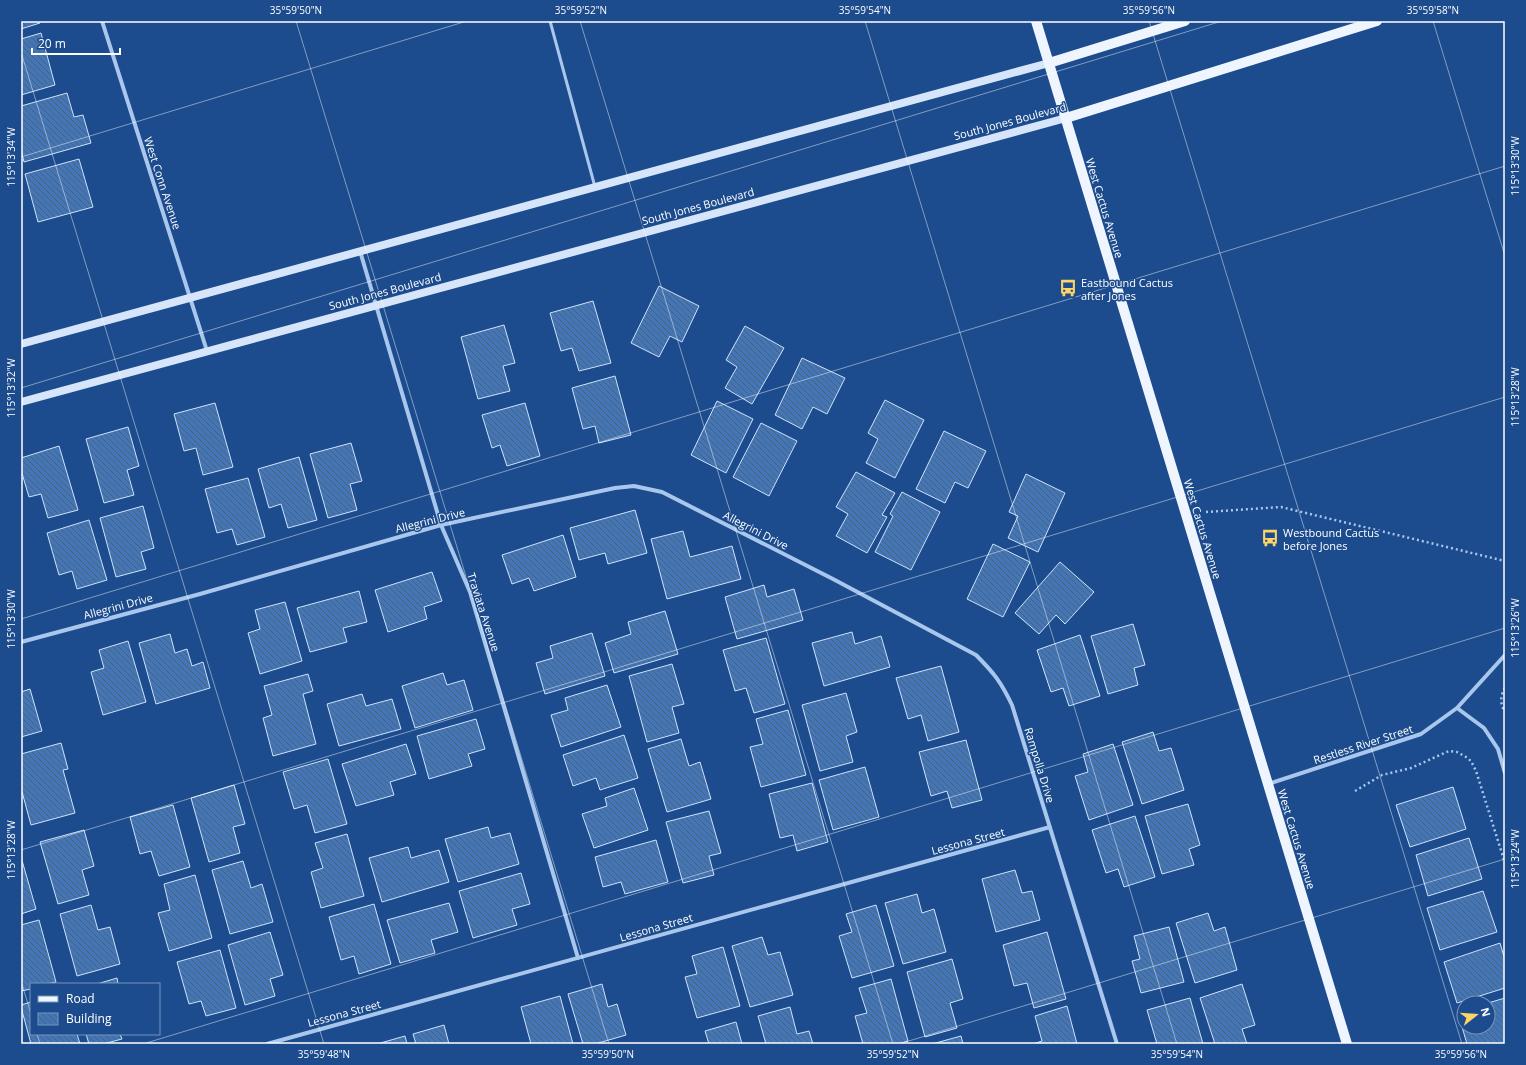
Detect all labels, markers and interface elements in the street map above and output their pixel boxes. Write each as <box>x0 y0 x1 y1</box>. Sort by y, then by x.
text: 35°59'50"N <box>270 3 322 17</box>
text: 35°59'52"N <box>555 3 607 17</box>
text: 35°59'54"N <box>839 3 891 17</box>
text: 35°59'56"N <box>1123 3 1175 17</box>
text: 35°59'58"N <box>1407 3 1459 17</box>
scale bar <box>32 30 120 56</box>
text: 20 m <box>38 35 66 52</box>
street label: South Jones Boulevard <box>952 99 1068 143</box>
text: 115°13'34"W <box>4 126 18 187</box>
street label: West Conn Avenue <box>141 135 185 231</box>
text: 115°13'30"W <box>1508 135 1522 196</box>
street label: West Cactus Avenue <box>1083 156 1127 260</box>
street label: South Jones Boulevard <box>640 184 756 228</box>
street label: South Jones Boulevard <box>327 269 443 313</box>
place label: Eastbound Cactus after Jones <box>1081 275 1173 303</box>
bus stop icon: Eastbound Cactus after Jones <box>1058 278 1078 298</box>
text: 115°13'32"W <box>4 357 18 418</box>
text: 115°13'28"W <box>1508 366 1522 427</box>
street label: West Cactus Avenue <box>1181 477 1225 581</box>
street label: Allegrini Drive <box>394 504 466 536</box>
street label: Allegrini Drive <box>721 507 791 553</box>
place label: Westbound Cactus before Jones <box>1283 525 1379 553</box>
bus stop icon: Westbound Cactus before Jones <box>1260 528 1280 548</box>
street label: Traviata Avenue <box>464 571 504 653</box>
text: 115°13'30"W <box>4 588 18 649</box>
street label: Allegrini Drive <box>82 590 154 622</box>
text: 115°13'26"W <box>1508 597 1522 658</box>
street label: Restless River Street <box>1311 721 1415 767</box>
street label: Rampolla Drive <box>1021 726 1059 804</box>
street label: West Cactus Avenue <box>1275 787 1319 891</box>
text: 115°13'28"W <box>4 819 18 880</box>
street label: Lessona Street <box>930 824 1006 858</box>
text: 115°13'24"W <box>1508 828 1522 889</box>
street label: Lessona Street <box>618 909 694 945</box>
legend <box>30 983 160 1035</box>
text: Road <box>66 990 95 1007</box>
north arrow <box>1456 995 1496 1035</box>
street label: Lessona Street <box>306 996 382 1030</box>
text: N <box>1478 1005 1495 1018</box>
text: Building <box>66 1010 112 1027</box>
text: 35°59'48"N <box>298 1047 350 1061</box>
text: 35°59'50"N <box>582 1047 634 1061</box>
text: 35°59'52"N <box>867 1047 919 1061</box>
text: 35°59'54"N <box>1151 1047 1203 1061</box>
text: 35°59'56"N <box>1435 1047 1487 1061</box>

